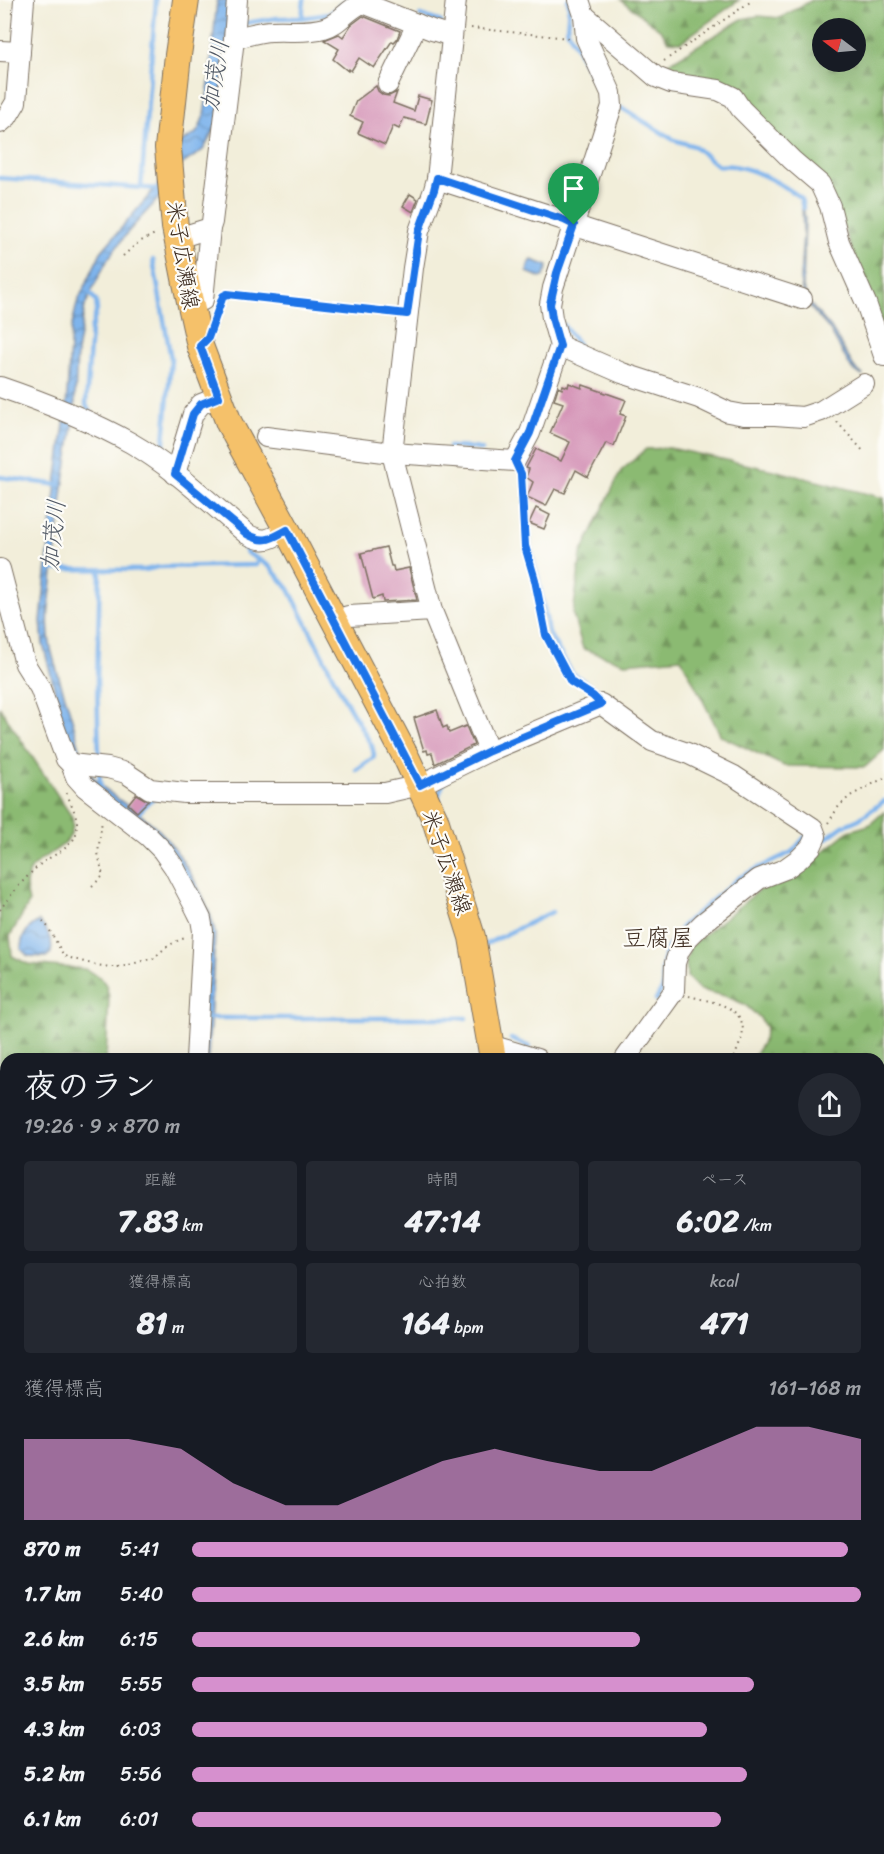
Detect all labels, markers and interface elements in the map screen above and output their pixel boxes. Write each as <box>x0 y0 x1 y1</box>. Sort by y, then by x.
north arrow <box>812 18 866 72</box>
map controls <box>812 18 866 72</box>
water label: 加茂川 <box>189 36 241 114</box>
pin <box>548 163 599 225</box>
icon: arrive <box>557 172 590 205</box>
street label: 米子広瀬線 <box>155 198 211 312</box>
water label: 加茂川 <box>28 497 78 573</box>
street label: 米子広瀬線 <box>411 804 483 920</box>
district label: 豆腐屋 <box>622 917 694 959</box>
text: 夜のラン <box>24 1057 156 1115</box>
button: share <box>798 1073 861 1136</box>
text: 19:26 · 9 × 870 m <box>24 1109 180 1144</box>
text: 距離 <box>144 1165 177 1194</box>
text: 時間 <box>426 1165 459 1194</box>
text: ペース <box>701 1165 748 1194</box>
text: 7.83 <box>118 1194 178 1248</box>
text: 47:14 <box>404 1194 481 1248</box>
text: 6:02 <box>677 1194 739 1248</box>
text: km <box>178 1211 203 1240</box>
text: /km <box>739 1211 772 1240</box>
text: 獲得標高 <box>128 1267 193 1296</box>
text: 心拍数 <box>418 1267 467 1296</box>
text: kcal <box>710 1267 739 1296</box>
text: 81 <box>137 1296 168 1350</box>
text: 164 <box>401 1296 450 1350</box>
text: 471 <box>700 1296 749 1350</box>
text: m <box>168 1313 184 1342</box>
text: bpm <box>450 1313 484 1342</box>
text: 獲得標高 <box>24 1371 104 1406</box>
text: 161–168 m <box>769 1371 861 1406</box>
text: 870 m <box>24 1532 81 1567</box>
text: 5:41 <box>120 1532 159 1567</box>
text: 1.7 km <box>24 1577 81 1612</box>
text: 5:40 <box>120 1577 163 1612</box>
text: 2.6 km <box>24 1622 84 1657</box>
text: 6:15 <box>120 1622 158 1657</box>
text: 3.5 km <box>24 1667 84 1702</box>
text: 5:55 <box>120 1667 163 1702</box>
text: 4.3 km <box>24 1712 85 1747</box>
text: 6:03 <box>120 1712 161 1747</box>
text: 5.2 km <box>24 1757 85 1792</box>
text: 5:56 <box>120 1757 162 1792</box>
text: 6.1 km <box>24 1802 81 1837</box>
text: 6:01 <box>120 1802 159 1837</box>

